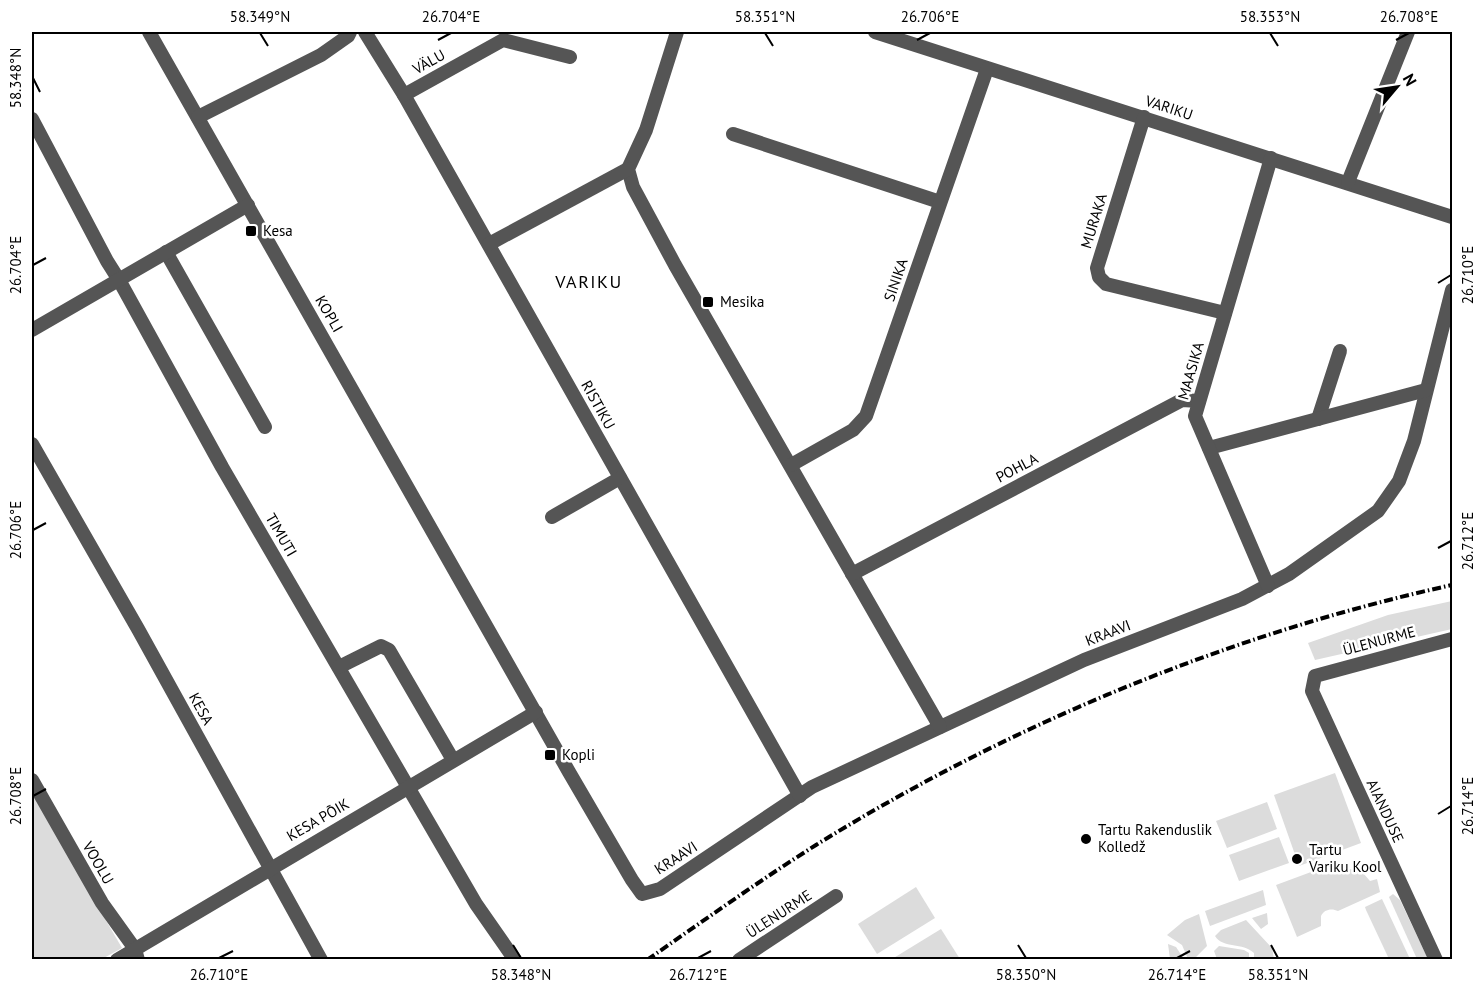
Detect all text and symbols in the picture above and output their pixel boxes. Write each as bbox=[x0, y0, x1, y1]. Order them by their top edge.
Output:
text: 58.349°N bbox=[230, 7, 290, 26]
text: 26.704°E bbox=[422, 7, 480, 26]
text: 58.351°N bbox=[735, 7, 795, 26]
text: 26.706°E bbox=[901, 7, 959, 26]
text: 58.353°N bbox=[1240, 7, 1300, 26]
text: 26.708°E bbox=[1380, 7, 1438, 26]
street label: VÄLU bbox=[408, 45, 448, 79]
text: 58.348°N bbox=[6, 48, 25, 108]
north arrow bbox=[1367, 57, 1427, 117]
text: N bbox=[1399, 70, 1421, 89]
street label: VARIKU bbox=[1142, 91, 1195, 124]
street label: MURAKA bbox=[1076, 191, 1111, 251]
place label: Kesa bbox=[263, 221, 293, 240]
marker: Kesa bbox=[244, 224, 258, 238]
text: 26.704°E bbox=[6, 236, 25, 294]
text: 26.710°E bbox=[1458, 246, 1477, 304]
street label: SINIKA bbox=[879, 256, 912, 304]
district label: VARIKU bbox=[554, 270, 623, 293]
street label: KOPLI bbox=[311, 292, 347, 335]
place label: Mesika bbox=[720, 292, 764, 311]
marker: Mesika bbox=[701, 295, 715, 309]
street label: MAASIKA bbox=[1173, 340, 1208, 402]
street label: RISTIKU bbox=[577, 377, 620, 432]
street label: POHLA bbox=[992, 448, 1041, 487]
text: 26.706°E bbox=[6, 501, 25, 559]
street label: TIMUTI bbox=[261, 510, 301, 560]
text: 26.712°E bbox=[1458, 512, 1477, 570]
street label: KRAAVI bbox=[1082, 615, 1133, 650]
street label: ÜLENURME bbox=[1341, 622, 1417, 659]
street label: KESA bbox=[185, 689, 218, 728]
place label: Kopli bbox=[562, 745, 595, 764]
marker: Kopli bbox=[543, 748, 557, 762]
text: 26.708°E bbox=[6, 767, 25, 825]
street label: AIANDUSE bbox=[1363, 776, 1408, 845]
text: 26.714°E bbox=[1458, 777, 1477, 835]
street label: KESA PÕIK bbox=[283, 794, 352, 845]
place label: Tartu Rakenduslik Kolledž bbox=[1098, 820, 1213, 856]
marker: Tartu Rakenduslik Kolledž bbox=[1079, 832, 1093, 846]
street label: VOOLU bbox=[78, 837, 118, 887]
street label: KRAAVI bbox=[651, 837, 701, 878]
place label: Tartu Variku Kool bbox=[1308, 840, 1382, 876]
marker: Tartu Variku Kool bbox=[1290, 852, 1304, 866]
street label: ÜLENURME bbox=[742, 885, 815, 942]
text: 26.710°E bbox=[190, 965, 248, 984]
text: 58.348°N bbox=[491, 965, 551, 984]
text: 26.712°E bbox=[669, 965, 727, 984]
text: 58.350°N bbox=[996, 965, 1056, 984]
text: 26.714°E bbox=[1148, 965, 1206, 984]
text: 58.351°N bbox=[1248, 965, 1308, 984]

